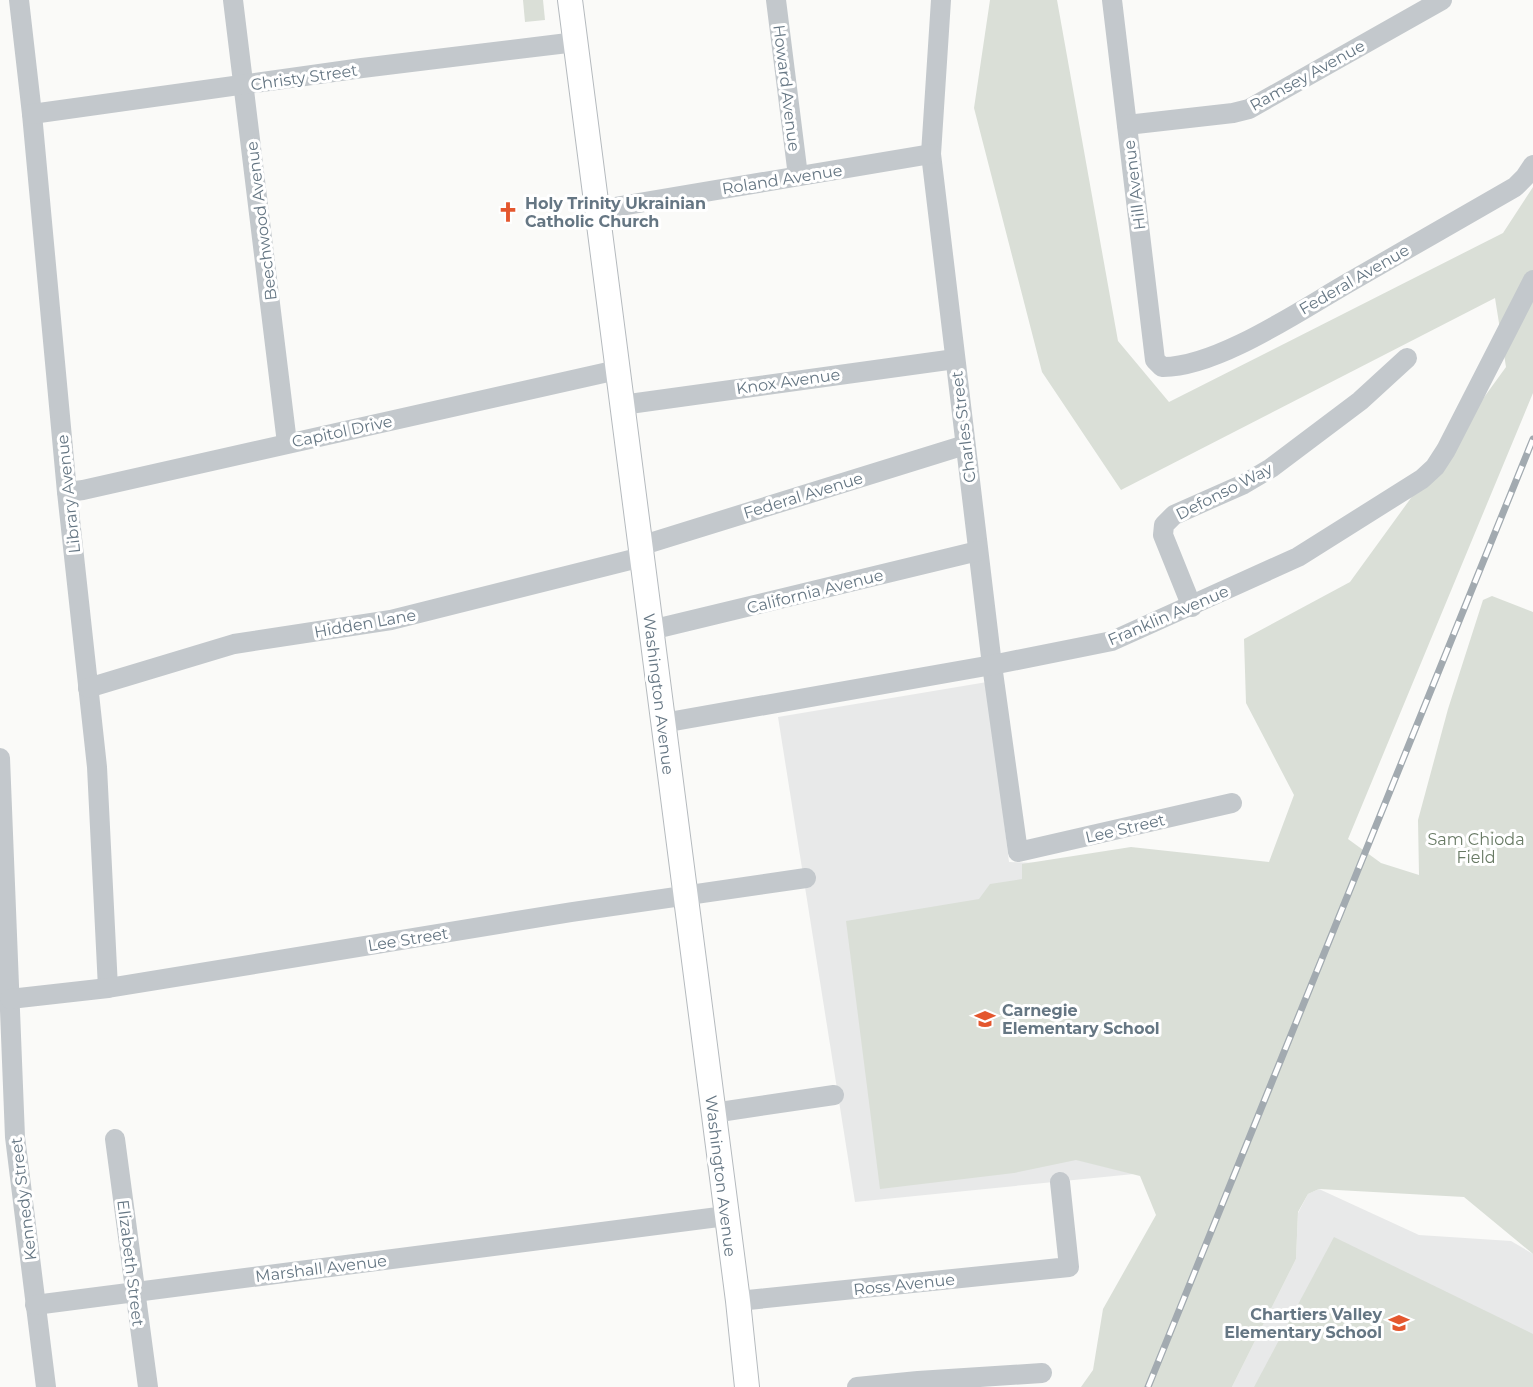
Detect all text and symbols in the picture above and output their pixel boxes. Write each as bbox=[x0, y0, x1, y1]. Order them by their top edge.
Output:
street label: Howard Avenue bbox=[769, 24, 804, 153]
street label: Ramsey Avenue bbox=[1246, 36, 1368, 115]
street label: Christy Street bbox=[249, 61, 359, 94]
street label: Hill Avenue bbox=[1120, 139, 1149, 231]
street label: Beechwood Avenue bbox=[242, 140, 281, 302]
street label: Roland Avenue bbox=[721, 161, 844, 198]
place label: Holy Trinity Ukrainian Catholic Church bbox=[525, 194, 706, 231]
church icon: Holy Trinity Ukrainian Catholic Church bbox=[496, 200, 520, 224]
street label: Federal Avenue bbox=[1296, 240, 1413, 319]
street label: Knox Avenue bbox=[735, 365, 841, 398]
street label: Charles Street bbox=[947, 370, 980, 484]
street label: Capitol Drive bbox=[290, 412, 394, 451]
street label: Library Avenue bbox=[53, 434, 84, 554]
street label: Defonso Way bbox=[1173, 459, 1276, 524]
street label: Federal Avenue bbox=[741, 468, 865, 523]
street label: California Avenue bbox=[745, 565, 885, 618]
street label: Franklin Avenue bbox=[1105, 581, 1232, 650]
street label: Hidden Lane bbox=[313, 605, 417, 642]
street label: Washington Avenue bbox=[639, 612, 678, 776]
street label: Lee Street bbox=[1083, 810, 1167, 847]
park label: Sam Chioda Field bbox=[1427, 830, 1525, 867]
street label: Lee Street bbox=[366, 924, 450, 955]
place label: Carnegie Elementary School bbox=[1002, 1001, 1160, 1038]
school or university icon: Carnegie Elementary School bbox=[973, 1007, 997, 1031]
street label: Washington Avenue bbox=[701, 1094, 740, 1258]
street label: Kennedy Street bbox=[6, 1136, 40, 1262]
street label: Elizabeth Street bbox=[113, 1199, 148, 1328]
street label: Marshall Avenue bbox=[254, 1251, 388, 1286]
street label: Ross Avenue bbox=[852, 1270, 956, 1299]
place label: Chartiers Valley Elementary School bbox=[1224, 1305, 1382, 1342]
school or university icon: Chartiers Valley Elementary School bbox=[1387, 1311, 1411, 1335]

